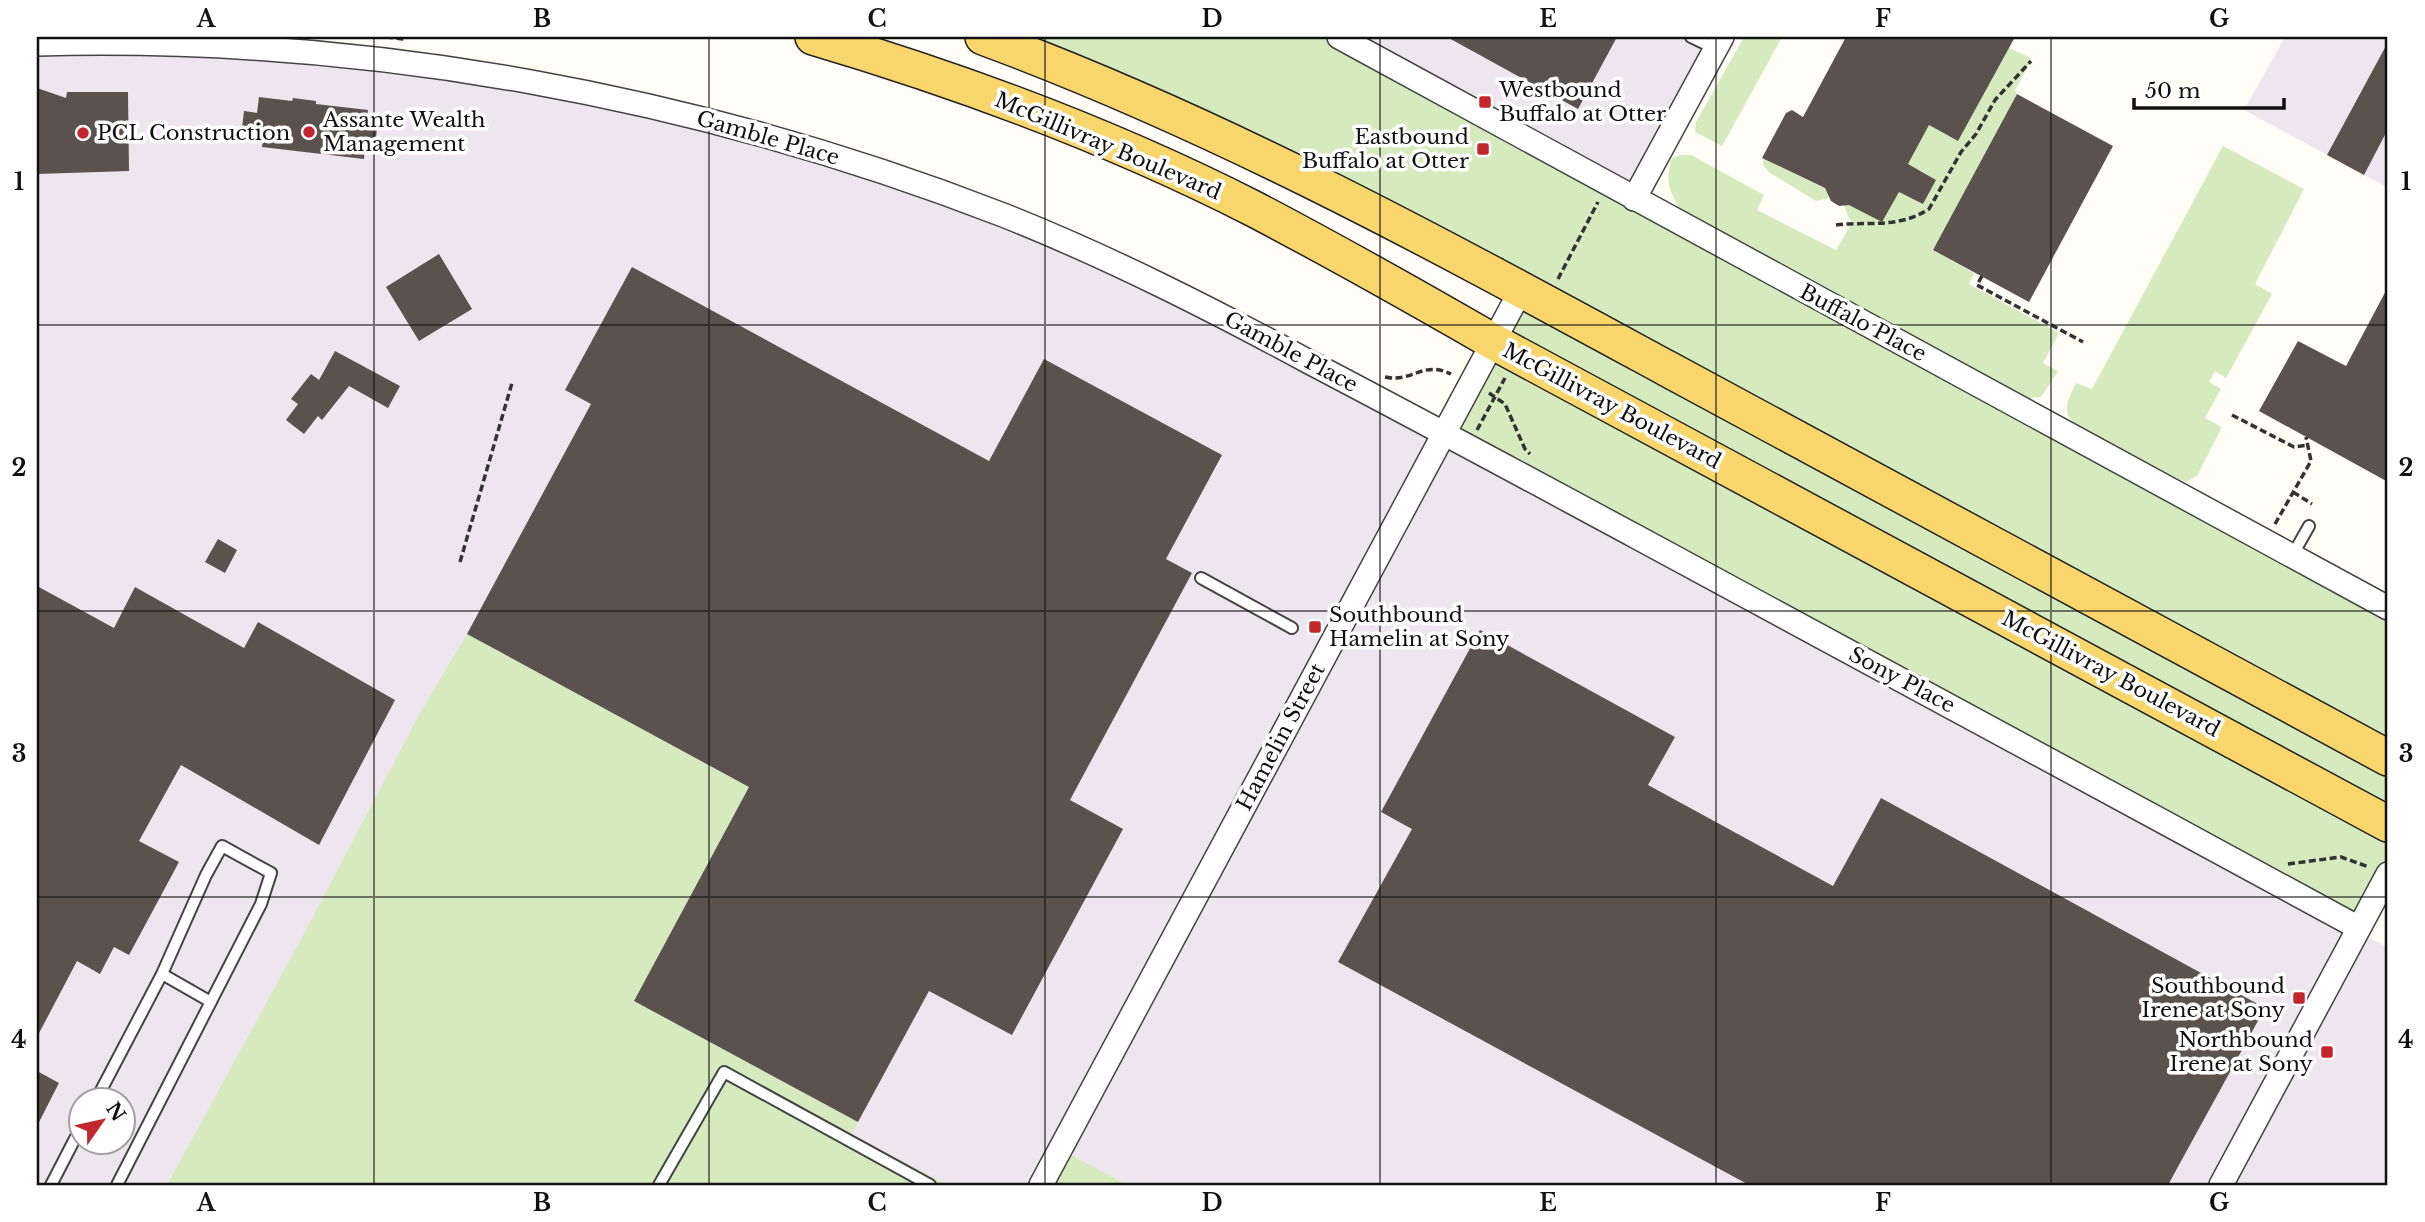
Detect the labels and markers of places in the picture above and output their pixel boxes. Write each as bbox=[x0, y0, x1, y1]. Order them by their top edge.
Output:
place label: Westbound Buffalo at Otter bbox=[1498, 77, 1666, 127]
marker: Westbound Buffalo at Otter bbox=[1477, 94, 1493, 110]
place label: Assante Wealth Management bbox=[322, 107, 486, 157]
place label: PCL Construction bbox=[97, 120, 290, 146]
marker: Assante Wealth Management bbox=[301, 124, 317, 140]
place label: Eastbound Buffalo at Otter bbox=[1302, 124, 1469, 174]
marker: PCL Construction bbox=[75, 125, 91, 141]
marker: Eastbound Buffalo at Otter bbox=[1475, 141, 1491, 157]
place label: Southbound Hamelin at Sony bbox=[1329, 602, 1510, 652]
marker: Southbound Hamelin at Sony bbox=[1307, 619, 1323, 635]
place label: Southbound Irene at Sony bbox=[2142, 973, 2286, 1023]
marker: Southbound Irene at Sony bbox=[2291, 990, 2307, 1006]
place label: Northbound Irene at Sony bbox=[2170, 1027, 2314, 1077]
marker: Northbound Irene at Sony bbox=[2319, 1044, 2335, 1060]

